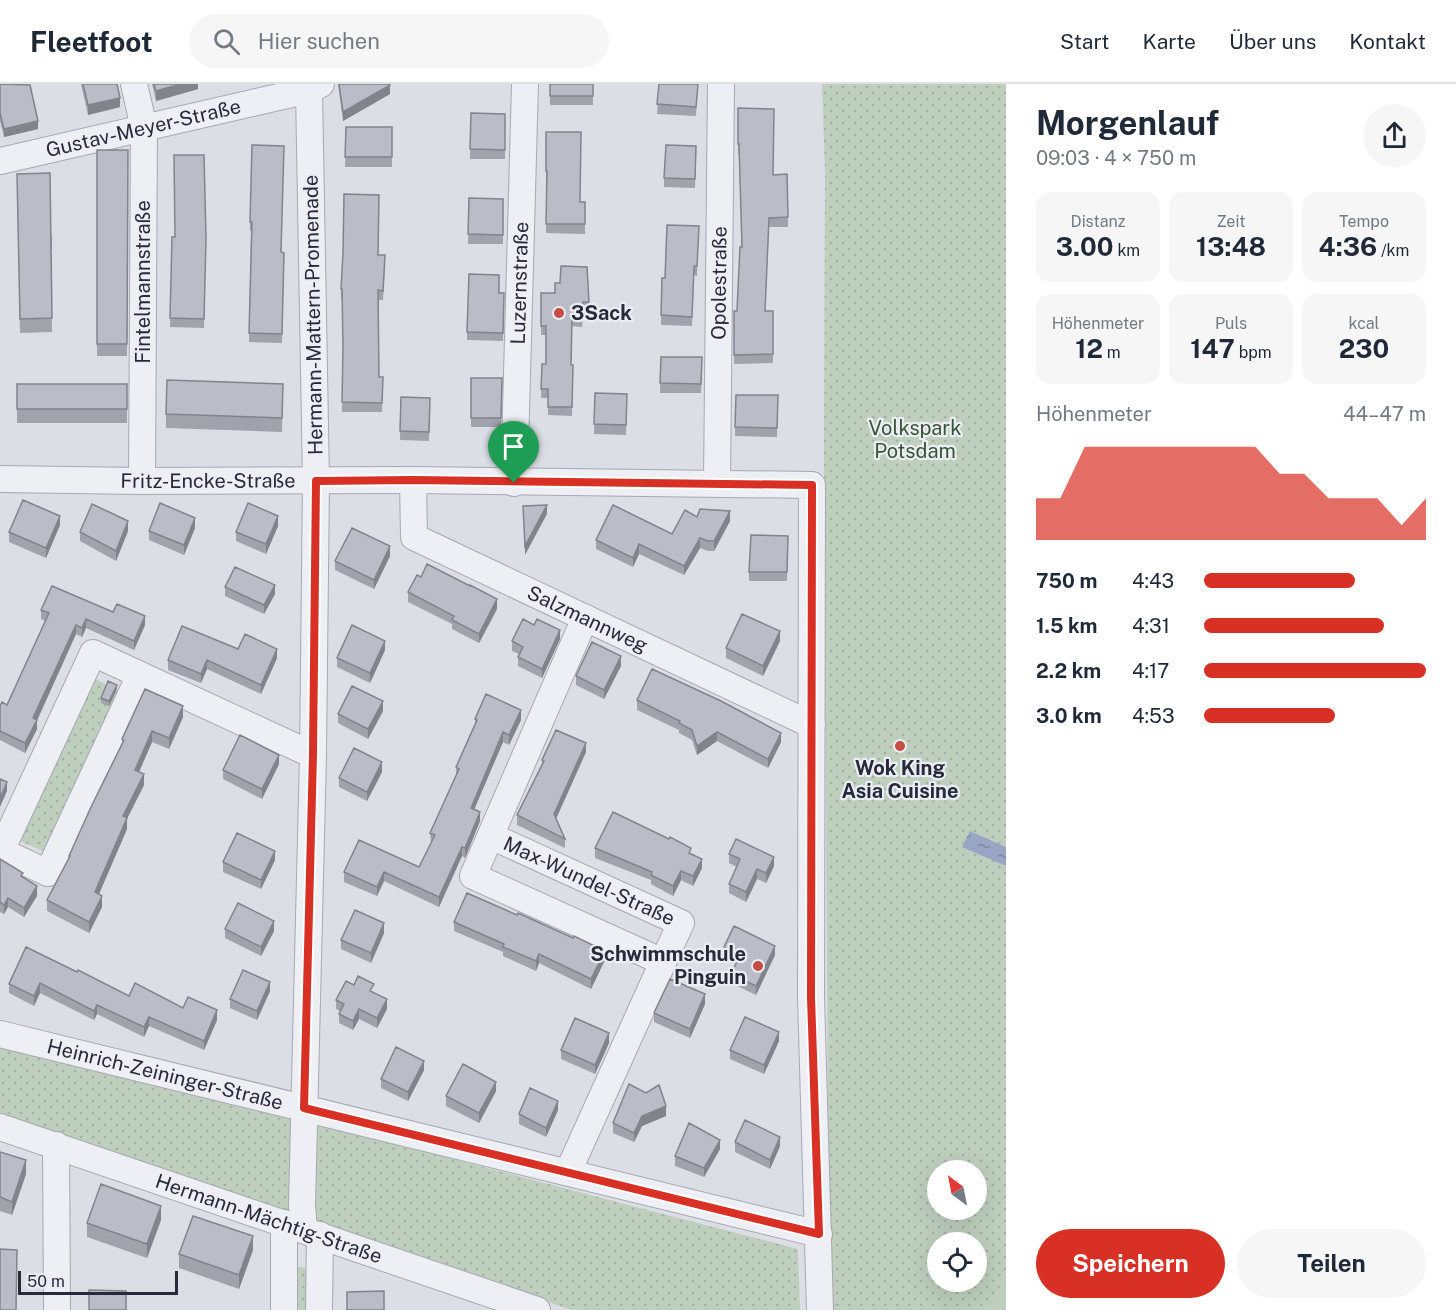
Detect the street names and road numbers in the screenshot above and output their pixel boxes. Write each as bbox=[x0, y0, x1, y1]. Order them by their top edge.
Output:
street label: Gustav-Meyer-Straße bbox=[43, 94, 243, 162]
street label: Hermann-Mattern-Promenade bbox=[299, 175, 327, 455]
street label: Fintelmannstraße bbox=[131, 200, 155, 364]
street label: Luzernstraße bbox=[506, 221, 533, 345]
street label: Opolestraße bbox=[706, 226, 732, 340]
street label: Fritz-Encke-Straße bbox=[120, 468, 296, 493]
street label: Salzmannweg bbox=[523, 580, 652, 658]
street label: Max-Wundel-Straße bbox=[500, 831, 679, 931]
street label: Heinrich-Zeininger-Straße bbox=[45, 1034, 286, 1115]
street label: Hermann-Mächtig-Straße bbox=[152, 1169, 385, 1268]

